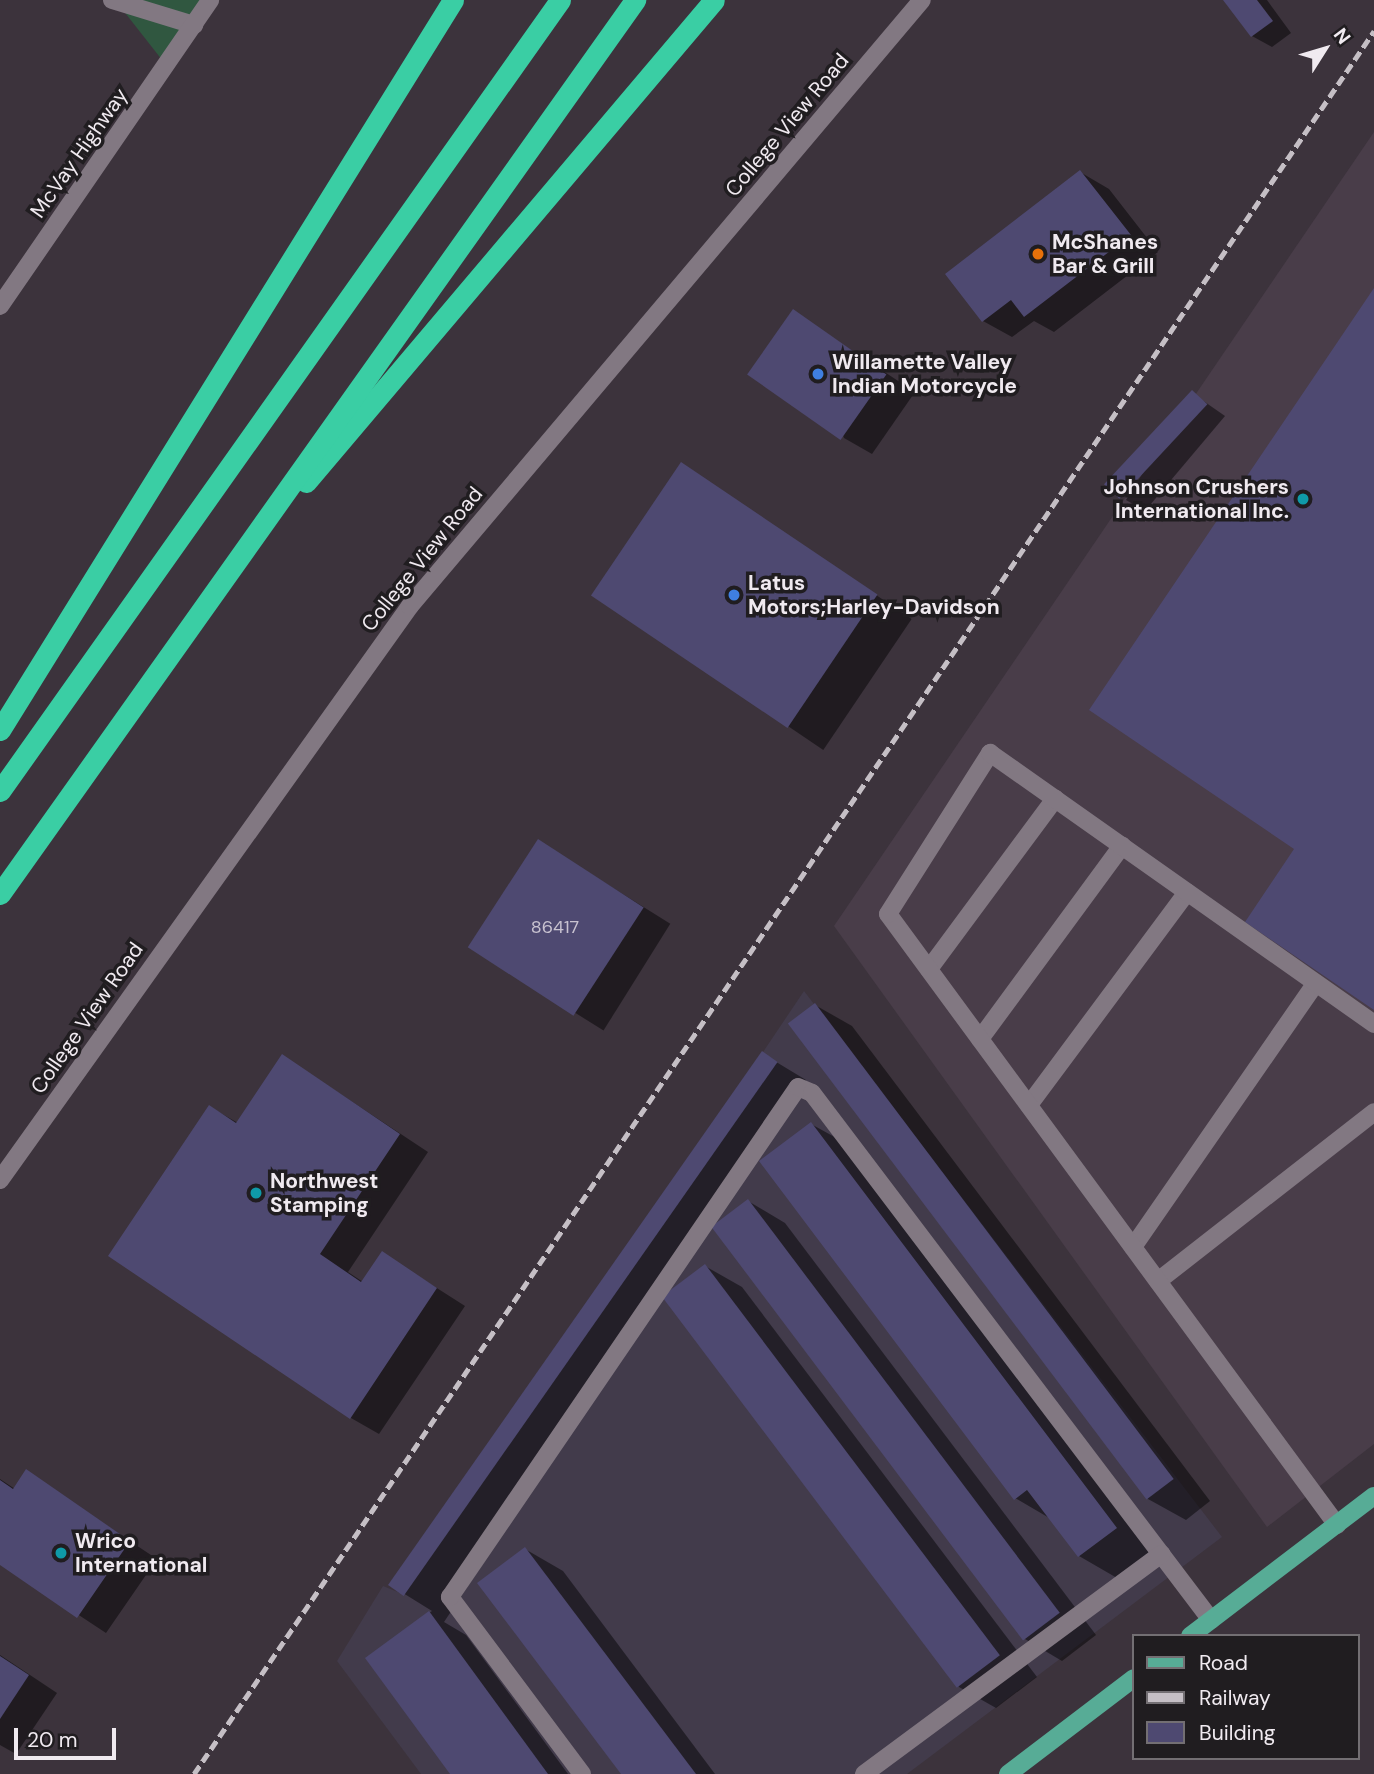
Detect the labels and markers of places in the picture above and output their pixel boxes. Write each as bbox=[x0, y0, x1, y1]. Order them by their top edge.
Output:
place label: McShanes Bar & Grill bbox=[1052, 229, 1158, 279]
marker: McShanes Bar & Grill bbox=[1030, 246, 1046, 262]
place label: Willamette Valley Indian Motorcycle bbox=[832, 349, 1017, 399]
marker: Willamette Valley Indian Motorcycle bbox=[810, 366, 826, 382]
place label: Johnson Crushers International Inc. bbox=[1103, 474, 1289, 524]
marker: Johnson Crushers International Inc. bbox=[1295, 491, 1311, 507]
place label: Latus Motors;Harley-Davidson bbox=[748, 570, 1000, 620]
marker: Latus Motors;Harley-Davidson bbox=[726, 587, 742, 603]
place label: Northwest Stamping bbox=[270, 1168, 378, 1218]
marker: Northwest Stamping bbox=[248, 1185, 264, 1201]
place label: Wrico International bbox=[75, 1528, 207, 1578]
marker: Wrico International bbox=[53, 1545, 69, 1561]

